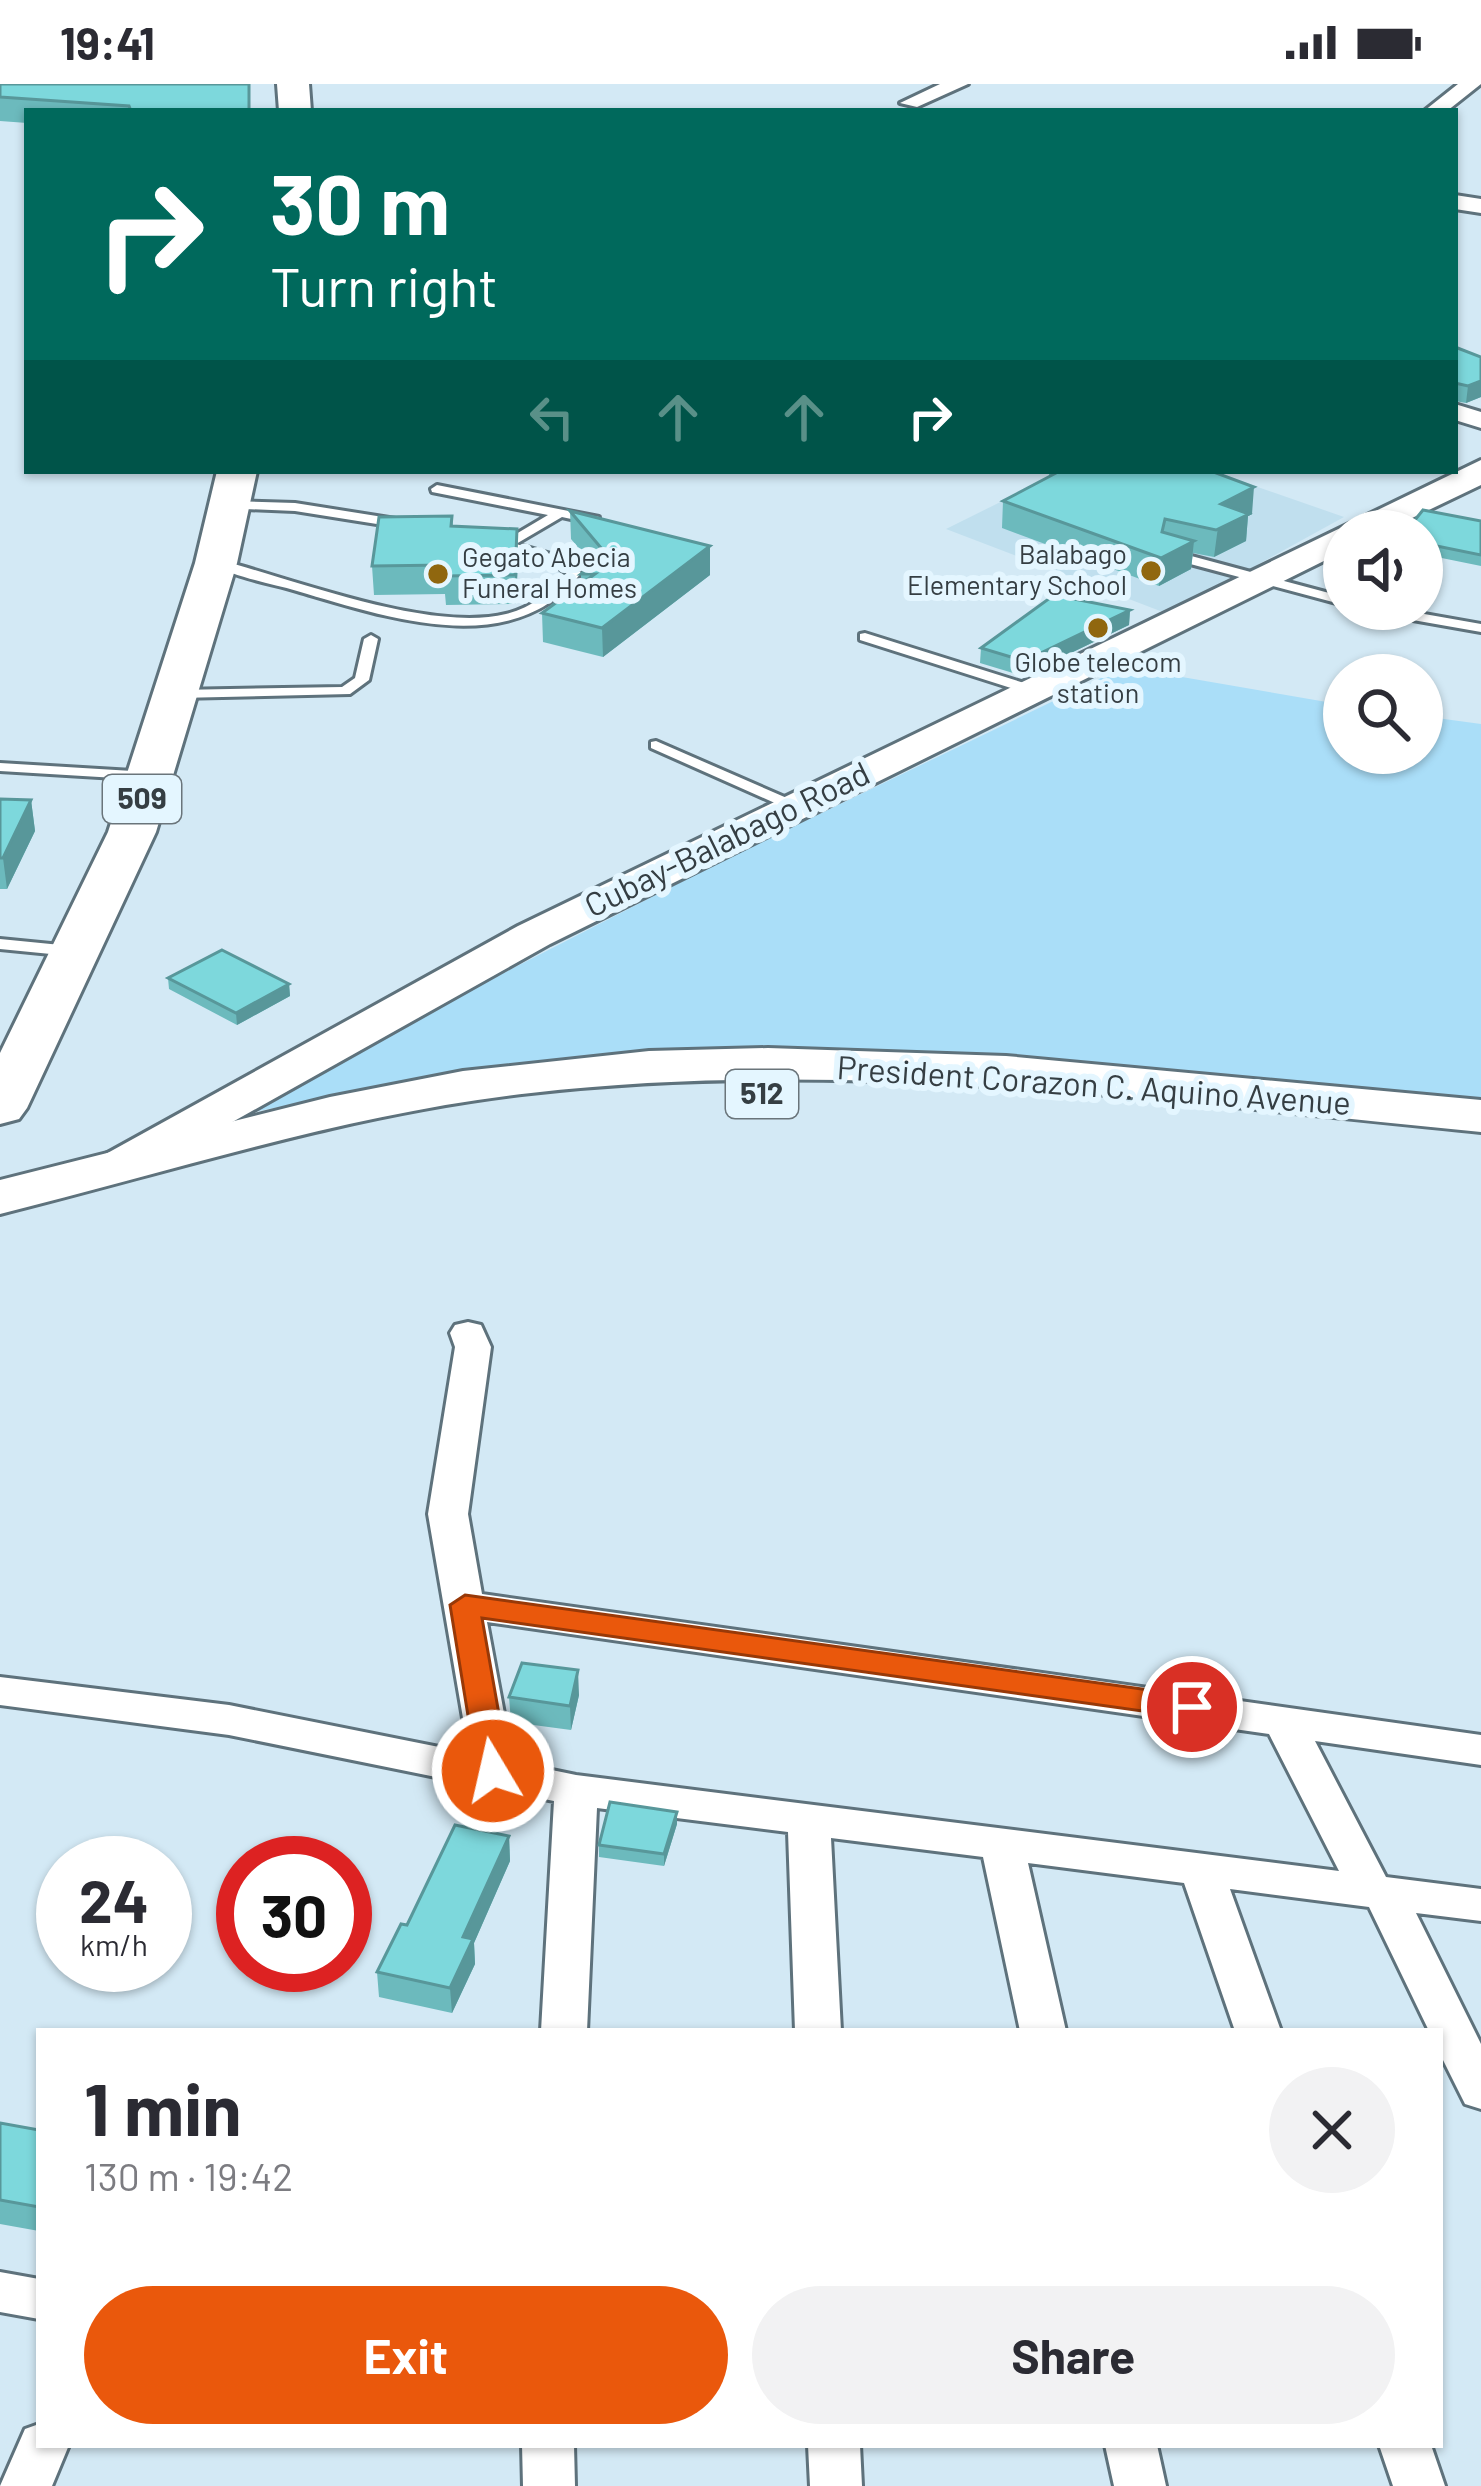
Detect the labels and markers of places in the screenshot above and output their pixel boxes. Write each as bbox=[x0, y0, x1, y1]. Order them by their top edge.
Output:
place label: Balabago Elementary School bbox=[907, 537, 1127, 600]
place label: Gegato Abecia Funeral Homes bbox=[462, 540, 637, 603]
marker: Balabago Elementary School bbox=[1138, 558, 1164, 584]
marker: Gegato Abecia Funeral Homes bbox=[425, 561, 451, 587]
marker: Globe telecom station bbox=[1085, 615, 1111, 641]
place label: Globe telecom station bbox=[1014, 645, 1182, 708]
pin bbox=[1141, 1656, 1243, 1758]

